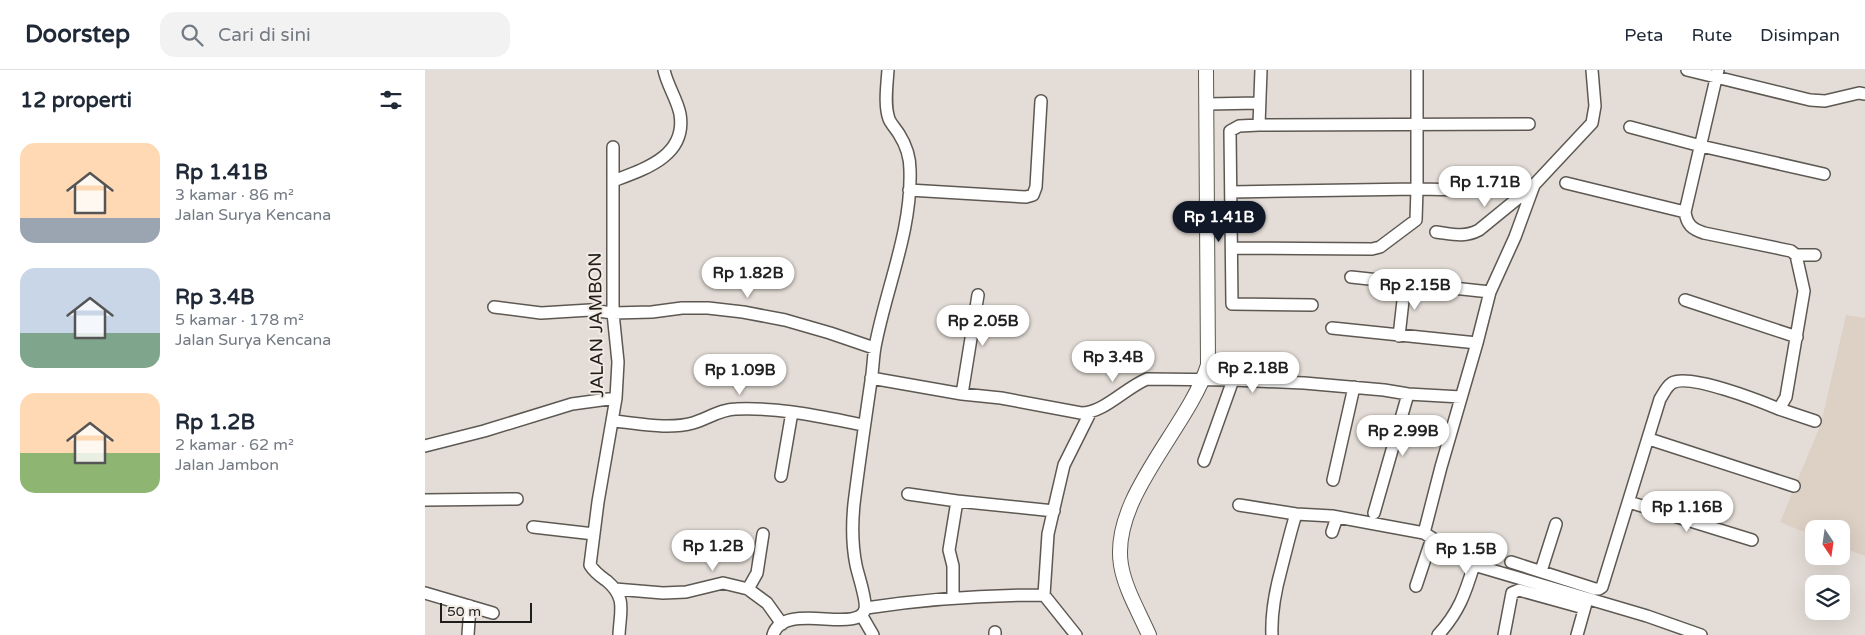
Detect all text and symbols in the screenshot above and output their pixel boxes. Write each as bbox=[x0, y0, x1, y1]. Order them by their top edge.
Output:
search box bbox=[160, 12, 510, 57]
text: Doorstep bbox=[25, 20, 130, 49]
icon: search bbox=[178, 21, 206, 49]
text: Cari di sini bbox=[218, 24, 311, 46]
text: Peta bbox=[1624, 24, 1663, 46]
text: Rute bbox=[1691, 24, 1732, 46]
text: Disimpan bbox=[1760, 24, 1840, 46]
icon: filters bbox=[377, 86, 405, 114]
text: 12 properti bbox=[20, 88, 132, 113]
text: Rp 1.41B bbox=[175, 160, 268, 185]
icon: home bbox=[60, 163, 120, 223]
pin: Rp 1.71B bbox=[1433, 166, 1537, 208]
text: Rp 1.71B bbox=[1450, 172, 1520, 192]
text: 3 kamar · 86 m² bbox=[175, 185, 294, 205]
pin: Rp 1.41B bbox=[1167, 200, 1271, 243]
text: Jalan Surya Kencana bbox=[175, 205, 331, 225]
text: Rp 1.41B bbox=[1184, 207, 1254, 227]
street label: JALAN JAMBON bbox=[584, 252, 608, 398]
pin: Rp 1.82B bbox=[696, 256, 800, 299]
text: Rp 1.82B bbox=[713, 263, 783, 283]
pin: Rp 2.15B bbox=[1363, 268, 1467, 311]
text: Rp 2.15B bbox=[1379, 275, 1451, 295]
text: Rp 3.4B bbox=[175, 285, 255, 310]
icon: home bbox=[60, 288, 120, 348]
pin: Rp 2.05B bbox=[931, 304, 1035, 347]
text: 5 kamar · 178 m² bbox=[175, 310, 304, 330]
text: Rp 2.05B bbox=[947, 311, 1019, 331]
text: Jalan Surya Kencana bbox=[175, 330, 331, 350]
pin: Rp 3.4B bbox=[1067, 340, 1159, 383]
text: Rp 3.4B bbox=[1083, 347, 1143, 367]
pin: Rp 2.18B bbox=[1201, 352, 1305, 394]
pin: Rp 1.09B bbox=[688, 354, 792, 396]
text: Rp 2.18B bbox=[1217, 358, 1289, 378]
text: Rp 1.09B bbox=[704, 360, 776, 380]
text: Rp 1.2B bbox=[175, 410, 255, 435]
icon: home bbox=[60, 413, 120, 473]
pin: Rp 2.99B bbox=[1351, 414, 1455, 457]
text: Rp 2.99B bbox=[1367, 421, 1439, 441]
text: 2 kamar · 62 m² bbox=[175, 435, 294, 455]
text: Jalan Jambon bbox=[175, 455, 279, 475]
pin: Rp 1.16B bbox=[1635, 490, 1739, 533]
text: Rp 1.16B bbox=[1651, 497, 1723, 517]
north arrow bbox=[1805, 520, 1850, 565]
map controls bbox=[1805, 520, 1850, 620]
pin: Rp 1.2B bbox=[667, 530, 759, 572]
pin: Rp 1.5B bbox=[1420, 532, 1512, 575]
text: Rp 1.2B bbox=[683, 536, 744, 556]
text: Rp 1.5B bbox=[1436, 539, 1497, 559]
button: layers bbox=[1805, 575, 1850, 620]
scale bar bbox=[440, 600, 533, 623]
text: 50 m bbox=[447, 603, 481, 620]

